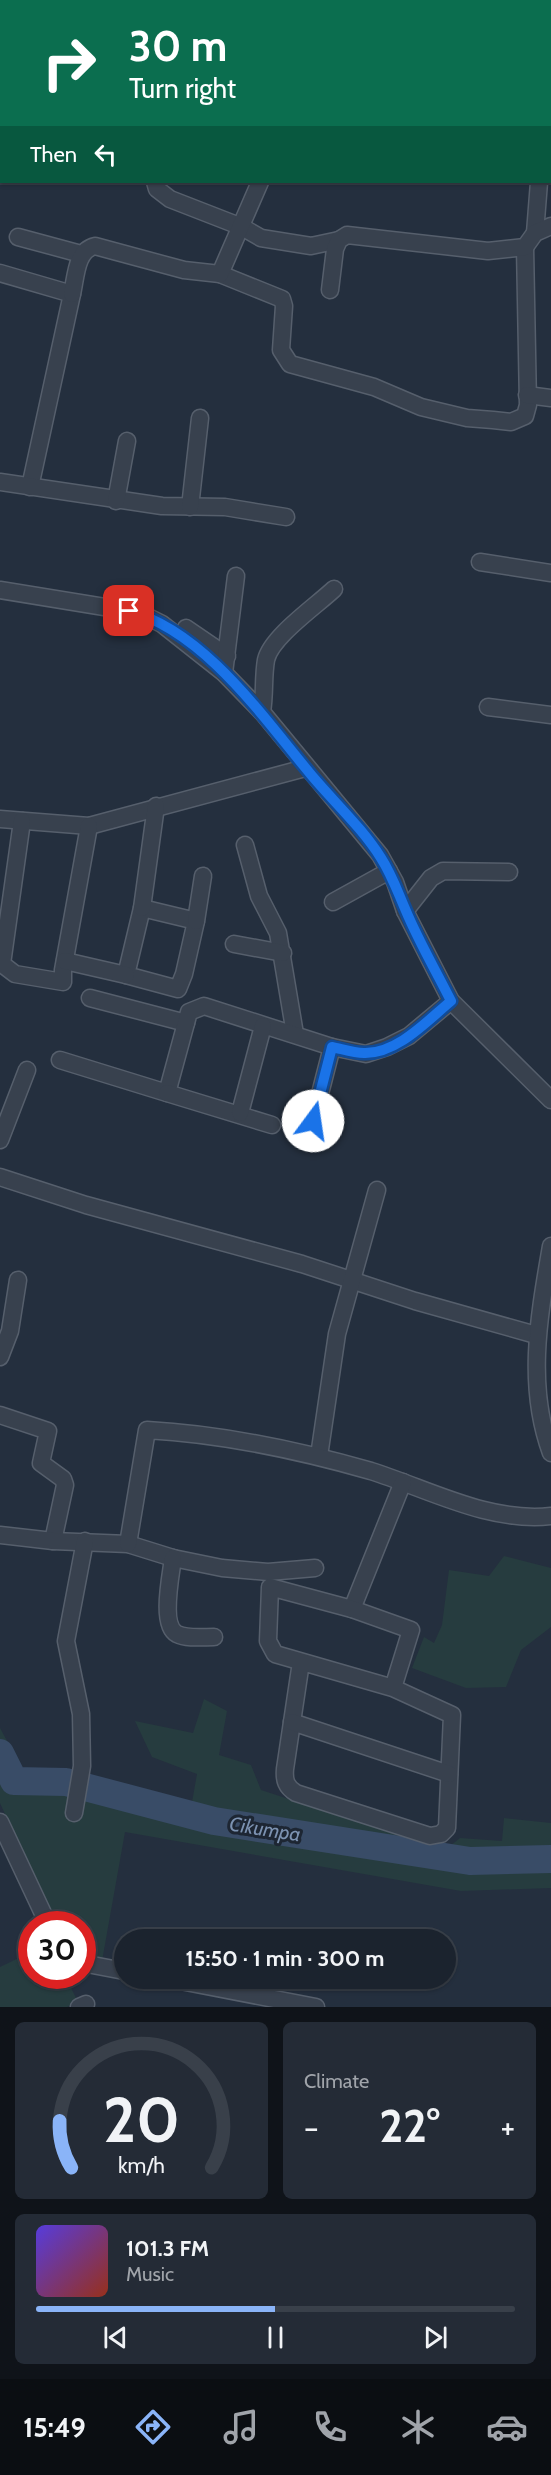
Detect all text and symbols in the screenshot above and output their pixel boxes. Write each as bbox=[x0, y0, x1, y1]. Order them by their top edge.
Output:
text: 30 m bbox=[129, 20, 227, 72]
icon: right bbox=[30, 24, 108, 102]
text: Turn right bbox=[129, 72, 236, 105]
icon: left bbox=[89, 138, 122, 171]
text: Then bbox=[30, 141, 77, 168]
pin bbox=[103, 585, 154, 636]
icon: arrive bbox=[112, 594, 145, 627]
position arrow bbox=[281, 1089, 345, 1153]
water label: Cikumpa bbox=[228, 1812, 302, 1846]
speed limit sign: 30 bbox=[18, 1911, 96, 1989]
text: 15:50 · 1 min · 300 m bbox=[186, 1945, 384, 1972]
text: Climate bbox=[304, 2069, 369, 2093]
text: 20 bbox=[103, 2082, 180, 2158]
text: 22° bbox=[379, 2099, 440, 2153]
text: − bbox=[304, 2107, 319, 2147]
text: + bbox=[500, 2107, 515, 2147]
text: km/h bbox=[118, 2152, 165, 2178]
text: 101.3 FM bbox=[126, 2235, 209, 2262]
text: Music bbox=[126, 2262, 174, 2286]
icon: previous bbox=[99, 2321, 132, 2354]
icon: pause bbox=[259, 2321, 292, 2354]
icon: next bbox=[419, 2321, 452, 2354]
icon: directions bbox=[132, 2406, 174, 2448]
icon: music bbox=[220, 2406, 262, 2448]
icon: phone bbox=[309, 2406, 351, 2448]
icon: climate bbox=[397, 2406, 439, 2448]
icon: car bbox=[486, 2406, 528, 2448]
text: 15:49 bbox=[23, 2411, 86, 2444]

